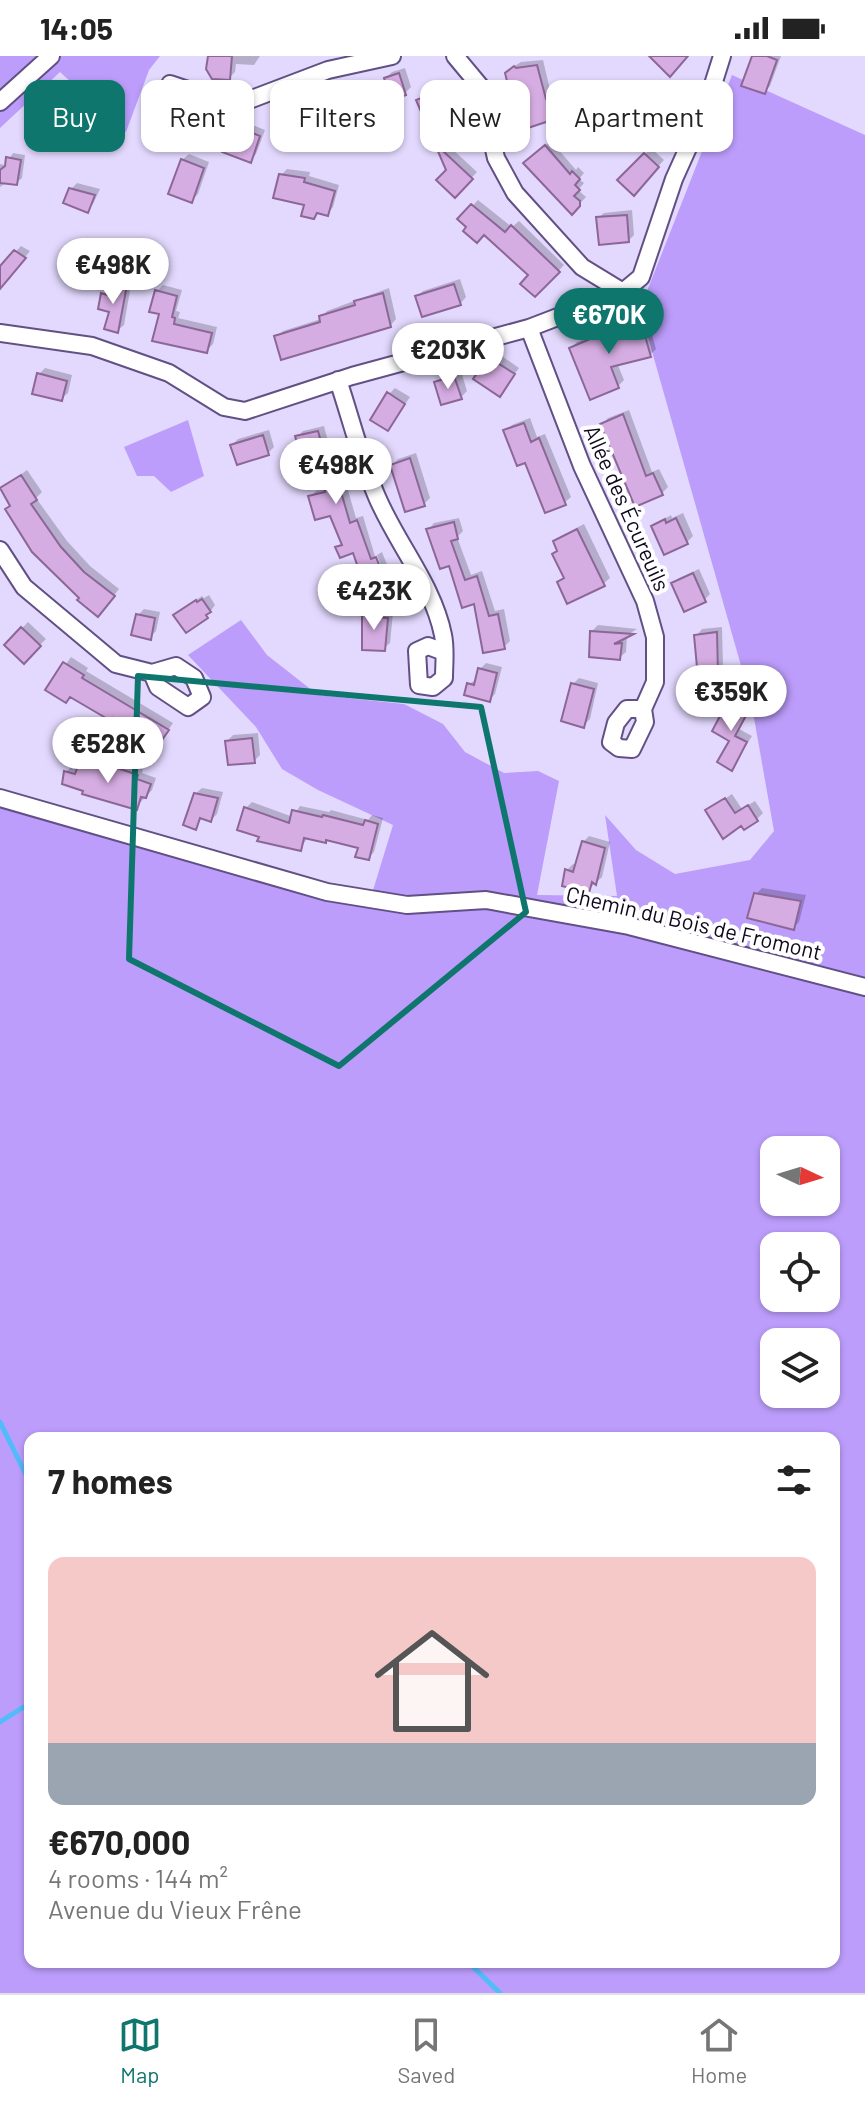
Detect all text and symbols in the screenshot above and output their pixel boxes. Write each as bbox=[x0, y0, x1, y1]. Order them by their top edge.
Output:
text: 14:05 bbox=[40, 10, 113, 46]
chip: Buy bbox=[24, 80, 125, 152]
chip: Rent bbox=[141, 80, 254, 152]
chip: Filters bbox=[270, 80, 404, 152]
chip: New bbox=[420, 80, 530, 152]
chip: Apartment bbox=[546, 80, 733, 152]
pin: €498K bbox=[57, 238, 169, 306]
text: €498K bbox=[75, 248, 151, 279]
pin: €670K bbox=[553, 288, 665, 356]
text: €670K bbox=[572, 298, 646, 329]
pin: €203K bbox=[392, 323, 504, 391]
text: €203K bbox=[410, 333, 486, 364]
street label: Allée des Écureuils bbox=[580, 421, 676, 595]
pin: €498K bbox=[280, 438, 392, 506]
text: €498K bbox=[298, 448, 374, 479]
pin: €423K bbox=[318, 564, 430, 632]
text: €423K bbox=[336, 574, 412, 605]
pin: €359K bbox=[675, 665, 787, 733]
text: €359K bbox=[694, 675, 768, 706]
pin: €528K bbox=[52, 717, 164, 785]
text: €528K bbox=[70, 727, 146, 758]
street label: Chemin du Bois de Fromont bbox=[564, 880, 825, 964]
north arrow bbox=[760, 1136, 840, 1216]
map controls bbox=[760, 1136, 840, 1408]
button: locate bbox=[760, 1232, 840, 1312]
button: layers bbox=[760, 1328, 840, 1408]
icon: filters bbox=[772, 1458, 816, 1502]
text: 7 homes bbox=[48, 1460, 173, 1501]
icon: home bbox=[360, 1609, 504, 1753]
text: €670,000 bbox=[48, 1821, 190, 1862]
text: 4 rooms · 144 m² bbox=[48, 1862, 228, 1893]
text: Avenue du Vieux Frêne bbox=[48, 1893, 302, 1924]
tab: Map bbox=[118, 2013, 162, 2087]
tab: Saved bbox=[398, 2013, 455, 2087]
tab: Home bbox=[691, 2013, 747, 2087]

